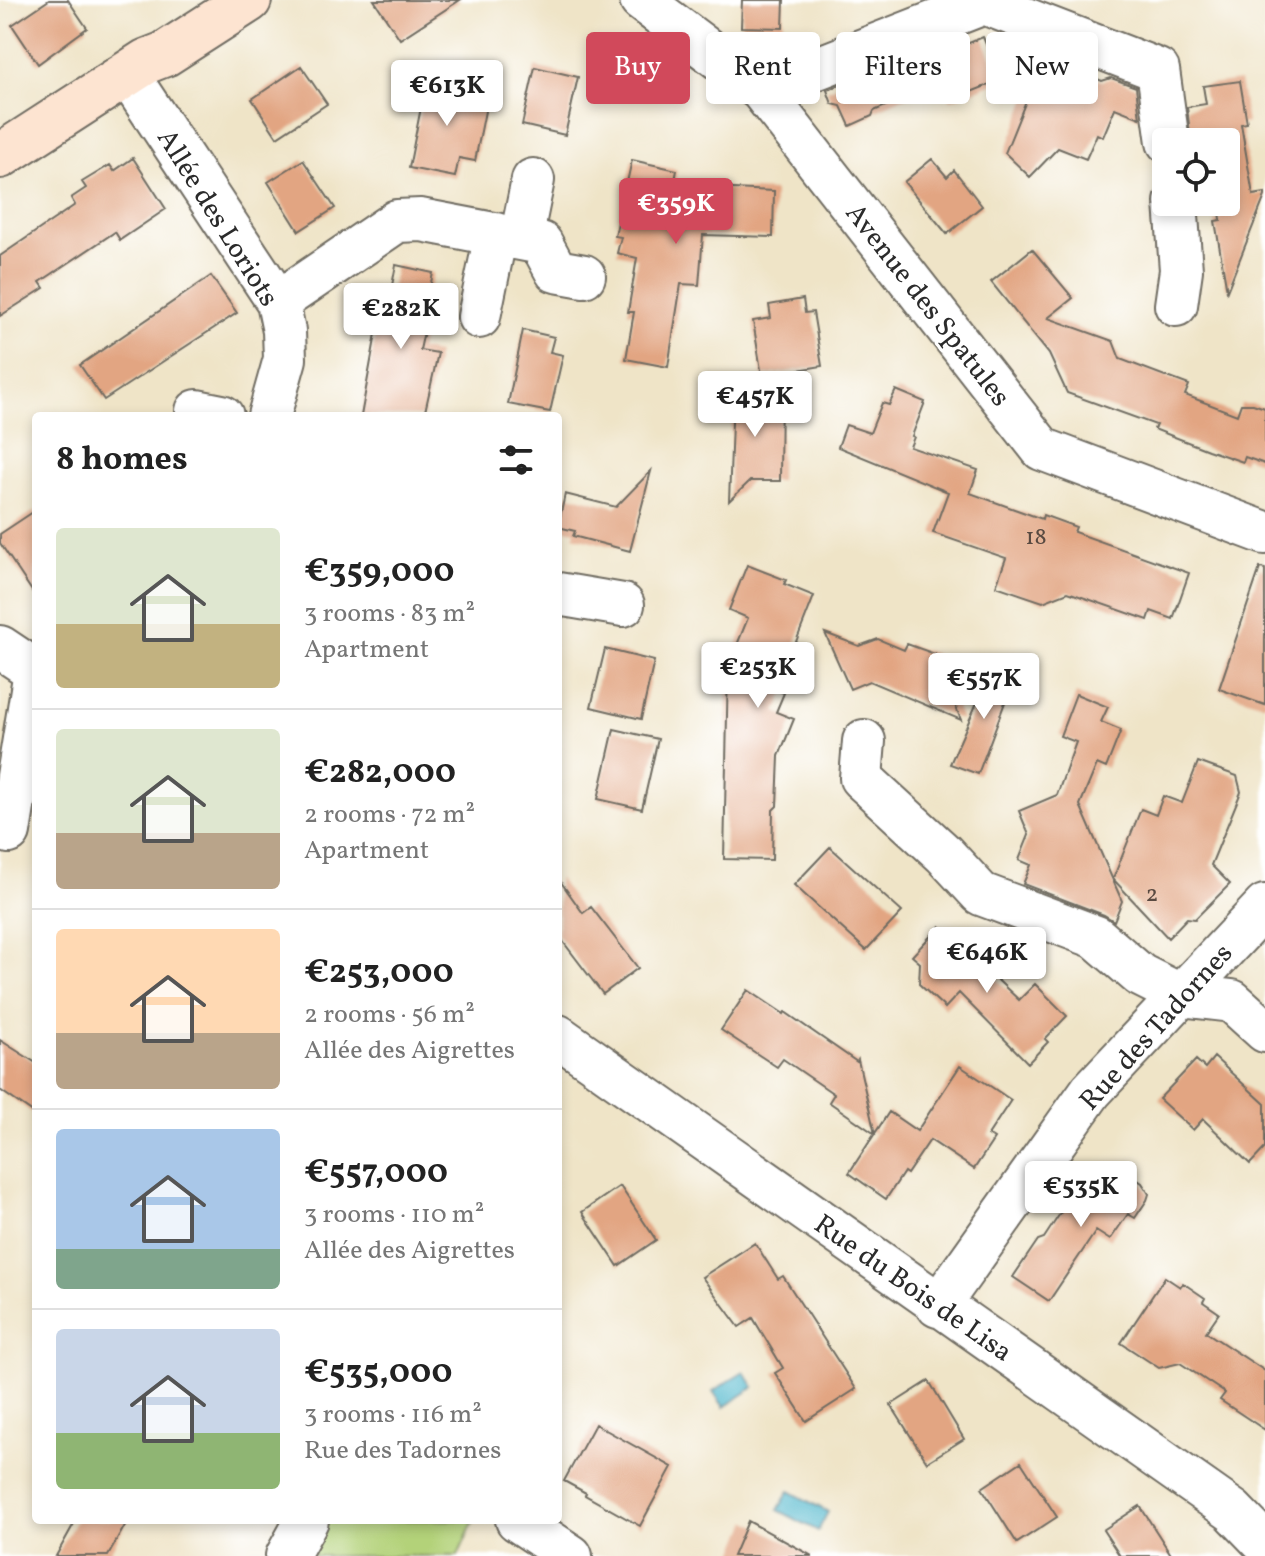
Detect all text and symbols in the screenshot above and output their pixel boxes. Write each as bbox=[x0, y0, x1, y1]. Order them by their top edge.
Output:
chip: Buy bbox=[586, 32, 690, 104]
chip: Rent bbox=[706, 32, 820, 104]
chip: Filters bbox=[836, 32, 970, 104]
chip: New bbox=[986, 32, 1098, 104]
pin: €613K bbox=[391, 60, 503, 128]
text: €613K bbox=[409, 68, 485, 104]
street label: Allée des Loriots bbox=[147, 122, 287, 315]
map controls bbox=[1152, 128, 1240, 216]
button: locate bbox=[1152, 128, 1240, 216]
pin: €359K bbox=[620, 178, 732, 246]
text: €359K bbox=[637, 186, 715, 222]
street label: Avenue des Spatules bbox=[835, 196, 1019, 415]
pin: €282K bbox=[345, 283, 457, 351]
text: €282K bbox=[362, 291, 440, 327]
pin: €457K bbox=[699, 371, 811, 439]
text: €457K bbox=[716, 379, 794, 415]
text: 8 homes bbox=[56, 437, 188, 484]
icon: filters bbox=[494, 438, 538, 482]
house number: 18 bbox=[1025, 521, 1047, 555]
text: €359,000 bbox=[304, 549, 455, 596]
icon: home bbox=[120, 560, 216, 656]
text: 3 rooms · 83 m² bbox=[304, 596, 475, 632]
text: Apartment bbox=[304, 632, 429, 668]
pin: €253K bbox=[702, 642, 814, 710]
text: €253K bbox=[719, 650, 797, 686]
pin: €557K bbox=[928, 653, 1040, 721]
text: €557K bbox=[946, 661, 1022, 697]
text: €282,000 bbox=[304, 750, 456, 797]
icon: home bbox=[120, 761, 216, 857]
text: 2 rooms · 72 m² bbox=[304, 797, 475, 833]
text: Apartment bbox=[304, 833, 429, 869]
house number: 2 bbox=[1146, 878, 1158, 912]
pin: €646K bbox=[931, 927, 1043, 995]
text: €646K bbox=[946, 935, 1028, 971]
street label: Rue des Tadornes bbox=[1071, 936, 1243, 1120]
text: €253,000 bbox=[304, 950, 454, 997]
icon: home bbox=[120, 961, 216, 1057]
text: 2 rooms · 56 m² bbox=[304, 997, 475, 1033]
text: Allée des Aigrettes bbox=[304, 1033, 515, 1069]
text: €557,000 bbox=[304, 1150, 448, 1197]
icon: home bbox=[120, 1161, 216, 1257]
pin: €535K bbox=[1025, 1161, 1137, 1229]
text: €535K bbox=[1043, 1169, 1119, 1205]
text: 3 rooms · 110 m² bbox=[304, 1197, 484, 1233]
street label: Rue du Bois de Lisa bbox=[806, 1206, 1020, 1372]
text: Allée des Aigrettes bbox=[304, 1233, 515, 1269]
text: €535,000 bbox=[304, 1350, 452, 1397]
icon: home bbox=[120, 1361, 216, 1457]
text: 3 rooms · 116 m² bbox=[304, 1397, 482, 1433]
text: Rue des Tadornes bbox=[304, 1433, 501, 1469]

